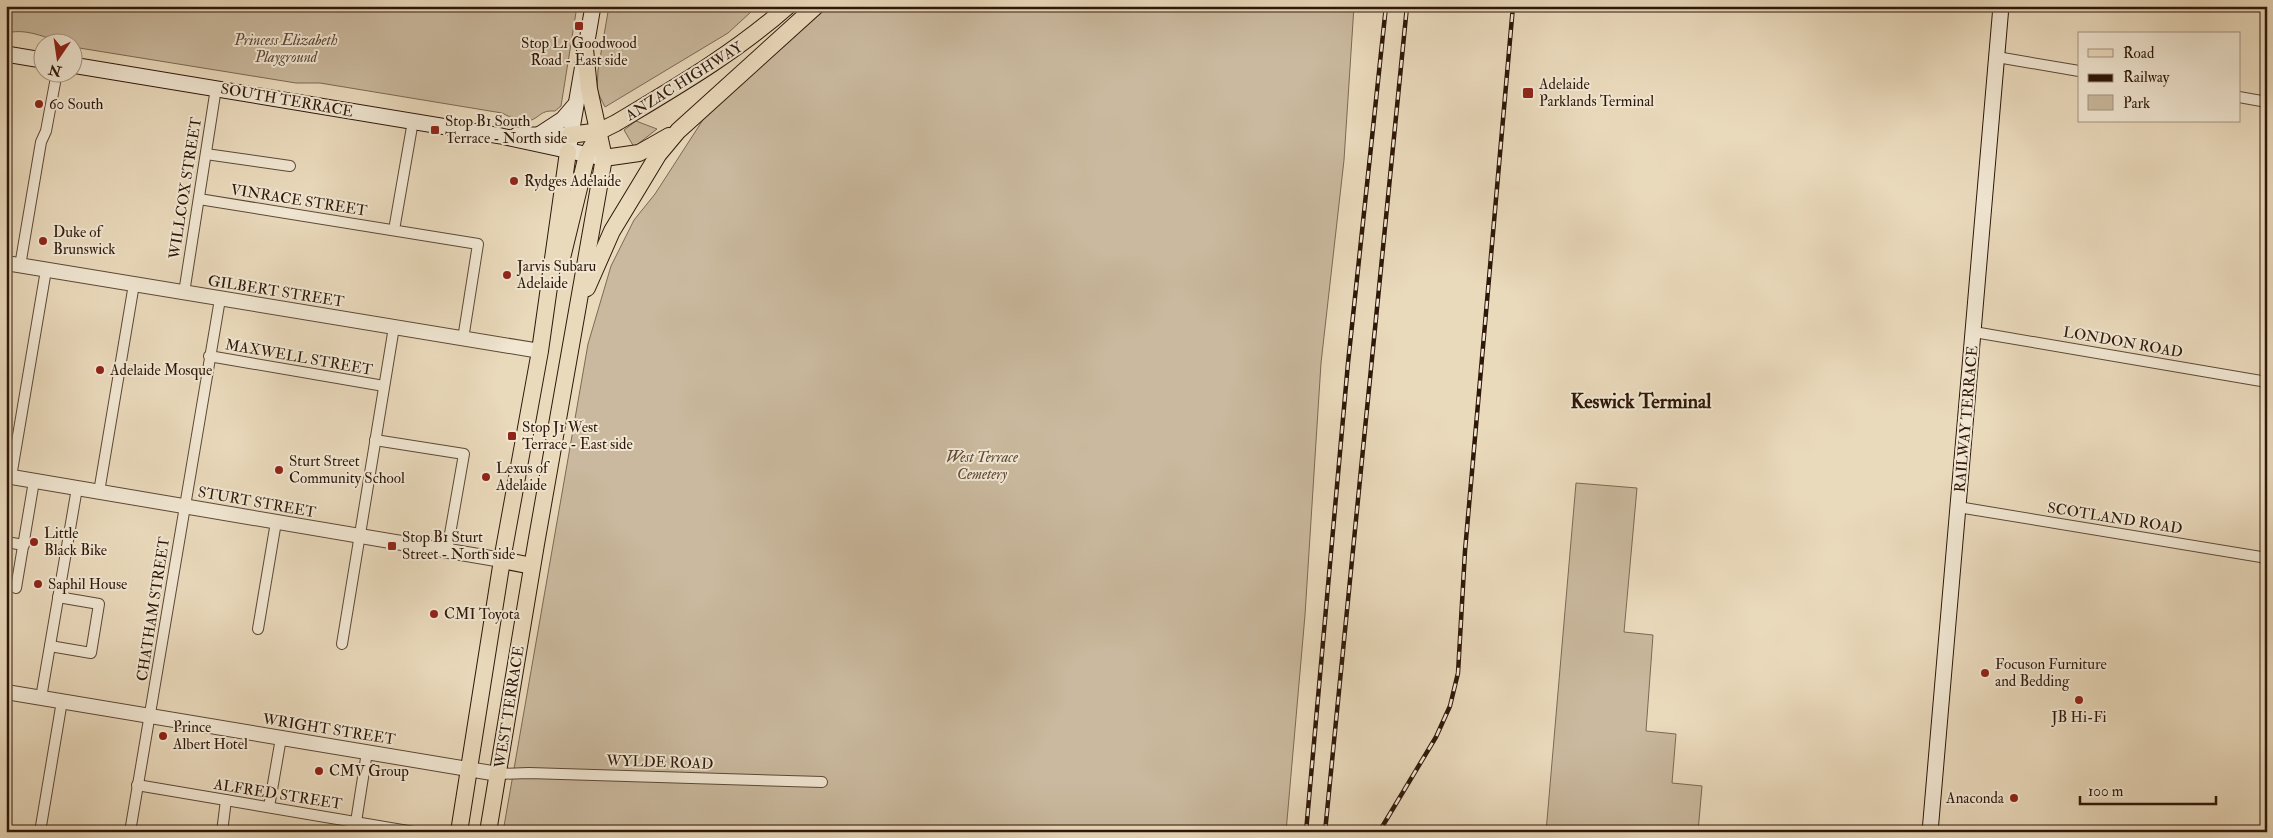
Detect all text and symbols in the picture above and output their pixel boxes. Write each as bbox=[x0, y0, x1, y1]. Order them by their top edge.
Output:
marker: Stop L1 Goodwood Road - East side bbox=[573, 20, 585, 32]
park label: Princess Elizabeth Playground bbox=[233, 31, 338, 67]
north arrow bbox=[32, 32, 82, 82]
legend bbox=[2078, 32, 2240, 122]
place label: Stop L1 Goodwood Road - East side bbox=[521, 34, 638, 70]
street label: ANZAC HIGHWAY bbox=[621, 37, 747, 126]
text: Road bbox=[2123, 44, 2155, 63]
text: N bbox=[47, 60, 64, 80]
text: Railway bbox=[2123, 68, 2170, 87]
place label: Adelaide Parklands Terminal bbox=[1538, 75, 1654, 111]
street label: SOUTH TERRACE bbox=[219, 79, 355, 122]
marker: Adelaide Parklands Terminal bbox=[1521, 86, 1535, 100]
text: Park bbox=[2123, 94, 2150, 113]
place label: 60 South bbox=[49, 95, 104, 114]
marker: 60 South bbox=[33, 98, 45, 110]
place label: Stop B1 South Terrace - North side bbox=[445, 112, 567, 148]
street label: WILLCOX STREET bbox=[165, 116, 206, 261]
marker: Stop B1 South Terrace - North side bbox=[429, 124, 441, 136]
place label: Rydges Adelaide bbox=[524, 172, 621, 191]
marker: Rydges Adelaide bbox=[508, 175, 520, 187]
street label: VINRACE STREET bbox=[229, 180, 369, 221]
place label: Duke of Brunswick bbox=[53, 223, 115, 259]
marker: Duke of Brunswick bbox=[37, 235, 49, 247]
place label: Jarvis Subaru Adelaide bbox=[516, 257, 597, 293]
marker: Jarvis Subaru Adelaide bbox=[501, 269, 513, 281]
street label: GILBERT STREET bbox=[206, 271, 345, 312]
street label: LONDON ROAD bbox=[2062, 323, 2184, 362]
street label: MAXWELL STREET bbox=[224, 335, 374, 380]
street label: RAILWAY TERRACE bbox=[1951, 345, 1982, 493]
place label: Adelaide Mosque bbox=[109, 361, 212, 380]
marker: Adelaide Mosque bbox=[94, 364, 106, 376]
district label: Keswick Terminal bbox=[1571, 389, 1712, 414]
place label: Stop J1 West Terrace - East side bbox=[522, 418, 633, 454]
marker: Stop J1 West Terrace - East side bbox=[506, 430, 518, 442]
park label: West Terrace Cemetery bbox=[946, 448, 1019, 484]
place label: Sturt Street Community School bbox=[289, 452, 405, 488]
place label: Lexus of Adelaide bbox=[495, 459, 550, 495]
marker: Sturt Street Community School bbox=[273, 464, 285, 476]
marker: Lexus of Adelaide bbox=[480, 471, 492, 483]
street label: STURT STREET bbox=[196, 483, 318, 522]
street label: SCOTLAND ROAD bbox=[2046, 498, 2184, 539]
place label: Little Black Bike bbox=[44, 524, 107, 560]
place label: Stop B1 Sturt Street - North side bbox=[402, 528, 515, 564]
marker: Little Black Bike bbox=[28, 536, 40, 548]
street label: CHATHAM STREET bbox=[133, 536, 174, 683]
marker: Stop B1 Sturt Street - North side bbox=[386, 540, 398, 552]
place label: Saphil House bbox=[48, 575, 127, 595]
marker: Saphil House bbox=[32, 578, 44, 590]
place label: CMI Toyota bbox=[444, 605, 521, 624]
marker: CMI Toyota bbox=[428, 608, 440, 620]
street label: WEST TERRACE bbox=[490, 645, 529, 770]
place label: Focuson Furniture and Bedding bbox=[1995, 655, 2107, 691]
marker: Focuson Furniture and Bedding bbox=[1979, 667, 1991, 679]
marker: JB Hi-Fi bbox=[2073, 694, 2085, 706]
place label: JB Hi-Fi bbox=[2050, 708, 2107, 728]
street label: WRIGHT STREET bbox=[260, 709, 397, 749]
place label: Prince Albert Hotel bbox=[172, 718, 248, 754]
marker: Prince Albert Hotel bbox=[157, 730, 169, 742]
street label: WYLDE ROAD bbox=[605, 751, 714, 774]
place label: CMV Group bbox=[329, 762, 409, 782]
marker: CMV Group bbox=[313, 765, 325, 777]
scale bar bbox=[2080, 773, 2217, 805]
street label: ALFRED STREET bbox=[211, 775, 343, 814]
text: 100 m bbox=[2088, 782, 2124, 801]
place label: Anaconda bbox=[1945, 789, 2005, 808]
marker: Anaconda bbox=[2008, 792, 2020, 804]

